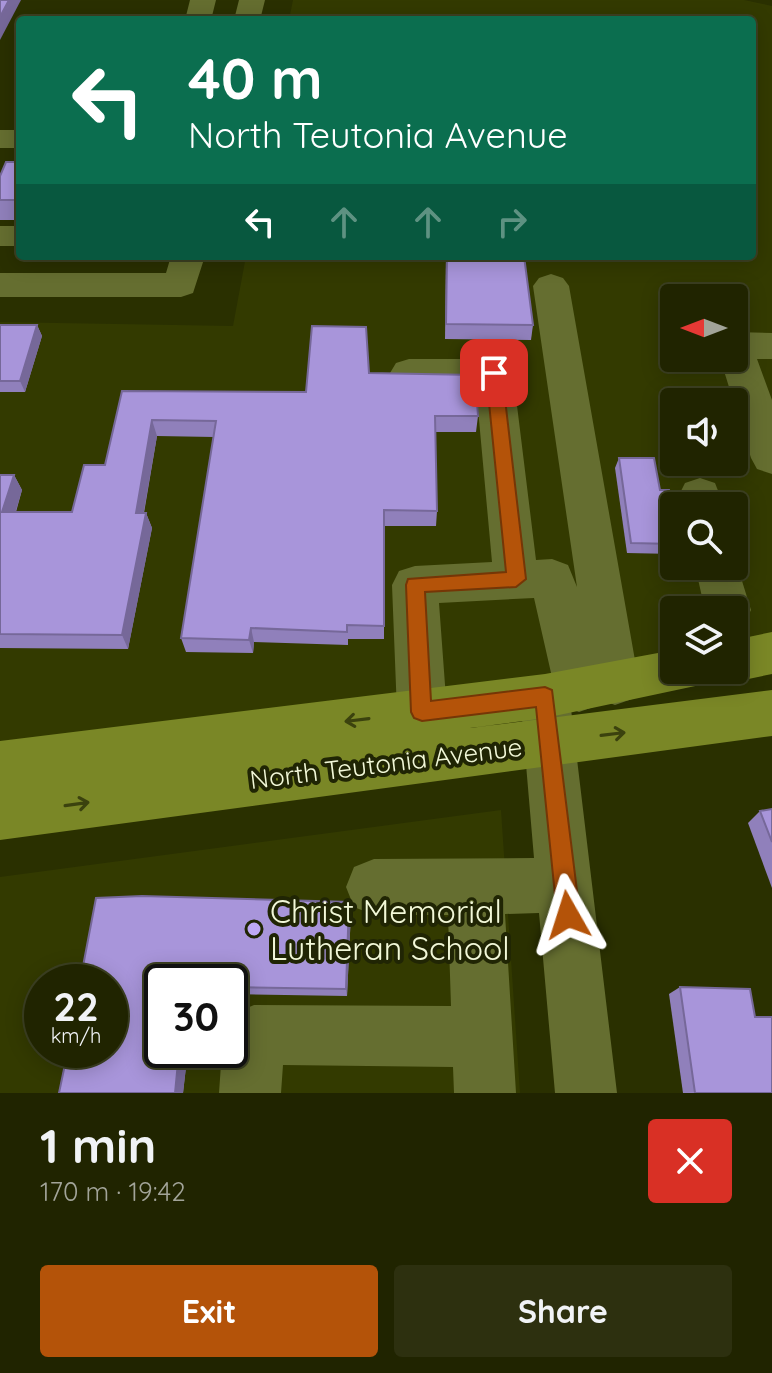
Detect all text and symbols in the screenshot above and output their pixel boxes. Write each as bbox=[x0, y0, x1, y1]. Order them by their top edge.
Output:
text: 40 m bbox=[188, 43, 323, 113]
icon: left bbox=[56, 48, 160, 152]
text: North Teutonia Avenue bbox=[188, 112, 568, 157]
icon: left bbox=[238, 200, 282, 244]
icon: ahead bbox=[322, 200, 366, 244]
icon: ahead bbox=[406, 200, 450, 244]
icon: right bbox=[490, 200, 534, 244]
north arrow bbox=[660, 284, 748, 372]
map controls bbox=[660, 284, 748, 684]
pin bbox=[460, 339, 528, 407]
icon: arrive bbox=[472, 351, 516, 395]
button: sound bbox=[660, 388, 748, 476]
button: search bbox=[660, 492, 748, 580]
button: layers bbox=[660, 596, 748, 684]
one-way arrow bbox=[345, 713, 371, 728]
one-way arrow bbox=[600, 726, 625, 741]
street label: North Teutonia Avenue bbox=[248, 730, 524, 796]
one-way arrow bbox=[64, 796, 89, 811]
position arrow bbox=[526, 873, 610, 957]
place label: Christ Memorial Lutheran School bbox=[270, 891, 510, 968]
marker: Christ Memorial Lutheran School bbox=[245, 920, 263, 938]
speed limit sign: 30 bbox=[144, 964, 248, 1068]
text: 22 bbox=[53, 981, 99, 1031]
text: km/h bbox=[51, 1023, 101, 1048]
text: 1 min bbox=[40, 1115, 156, 1175]
button: close bbox=[648, 1119, 732, 1203]
text: 170 m · 19:42 bbox=[40, 1175, 186, 1208]
button: Exit bbox=[40, 1265, 378, 1357]
button: Share bbox=[394, 1265, 732, 1357]

